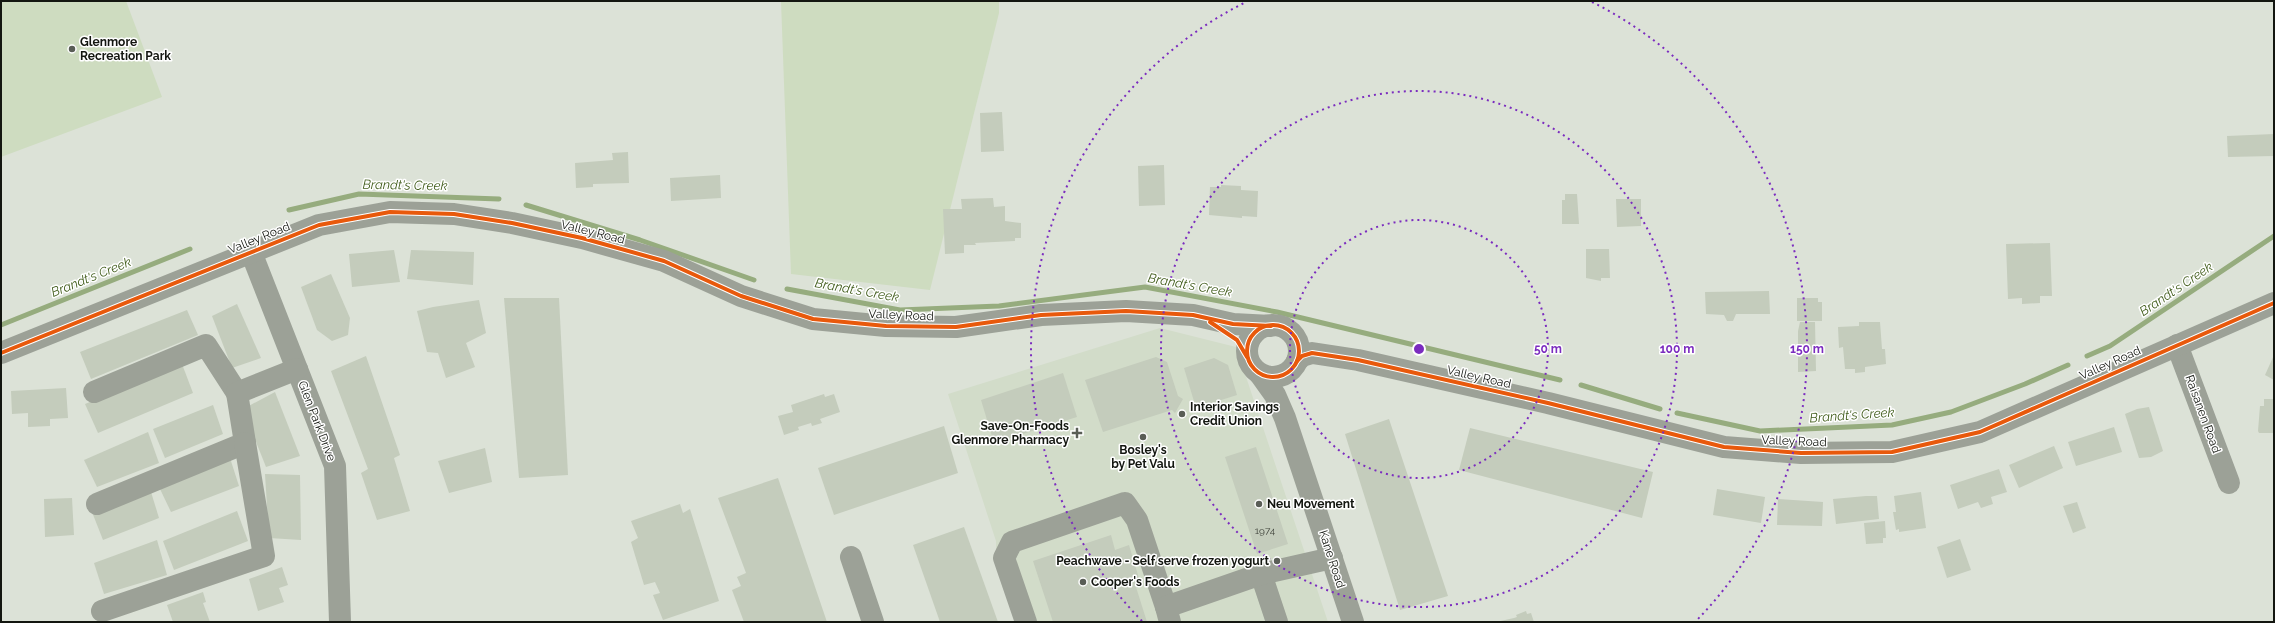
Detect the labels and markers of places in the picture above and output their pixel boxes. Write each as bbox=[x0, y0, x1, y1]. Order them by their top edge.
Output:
place label: Glenmore Recreation Park bbox=[80, 35, 171, 63]
marker: Glenmore Recreation Park bbox=[67, 44, 77, 54]
centre of rings bbox=[1412, 342, 1426, 356]
place label: Interior Savings Credit Union bbox=[1190, 400, 1279, 428]
marker: Interior Savings Credit Union bbox=[1177, 409, 1187, 419]
place label: Save-On-Foods Glenmore Pharmacy bbox=[951, 419, 1069, 447]
marker: Save-On-Foods Glenmore Pharmacy bbox=[1072, 428, 1082, 438]
marker: Bosley's by Pet Valu bbox=[1138, 432, 1148, 442]
place label: Bosley's by Pet Valu bbox=[1111, 443, 1175, 471]
place label: Neu Movement bbox=[1267, 497, 1355, 511]
marker: Neu Movement bbox=[1254, 499, 1264, 509]
place label: Peachwave - Self serve frozen yogurt bbox=[1056, 554, 1269, 568]
marker: Peachwave - Self serve frozen yogurt bbox=[1272, 556, 1282, 566]
place label: Cooper's Foods bbox=[1091, 575, 1180, 589]
marker: Cooper's Foods bbox=[1078, 577, 1088, 587]

